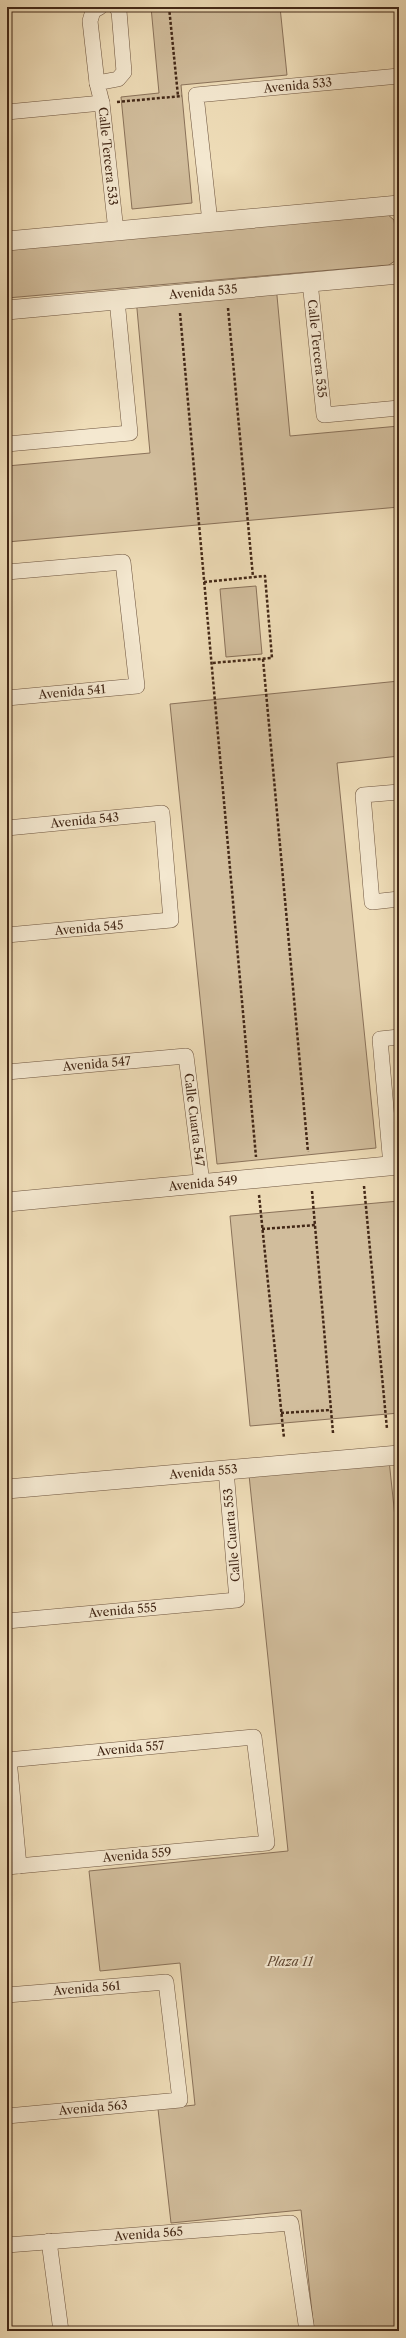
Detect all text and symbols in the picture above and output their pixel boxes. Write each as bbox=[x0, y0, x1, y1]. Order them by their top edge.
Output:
street label: Avenida 533 bbox=[262, 74, 333, 96]
street label: Calle Tercera 533 bbox=[95, 106, 121, 206]
street label: Avenida 535 bbox=[167, 281, 238, 302]
street label: Calle Tercera 535 bbox=[305, 299, 330, 399]
street label: Avenida 541 bbox=[37, 681, 106, 702]
street label: Avenida 543 bbox=[49, 809, 120, 831]
street label: Avenida 545 bbox=[53, 917, 124, 938]
street label: Avenida 547 bbox=[61, 1053, 131, 1074]
street label: Calle Cuarta 547 bbox=[181, 1072, 208, 1167]
street label: Avenida 549 bbox=[167, 1172, 238, 1194]
street label: Avenida 553 bbox=[167, 1461, 238, 1482]
street label: Calle Cuarta 553 bbox=[220, 1488, 243, 1582]
street label: Avenida 555 bbox=[87, 1599, 157, 1621]
street label: Avenida 557 bbox=[95, 1737, 165, 1759]
street label: Avenida 559 bbox=[101, 1844, 172, 1865]
park label: Plaza 11 bbox=[266, 1954, 313, 1969]
street label: Avenida 561 bbox=[51, 1978, 121, 1998]
street label: Avenida 563 bbox=[57, 2097, 128, 2118]
street label: Avenida 565 bbox=[113, 2223, 184, 2244]

